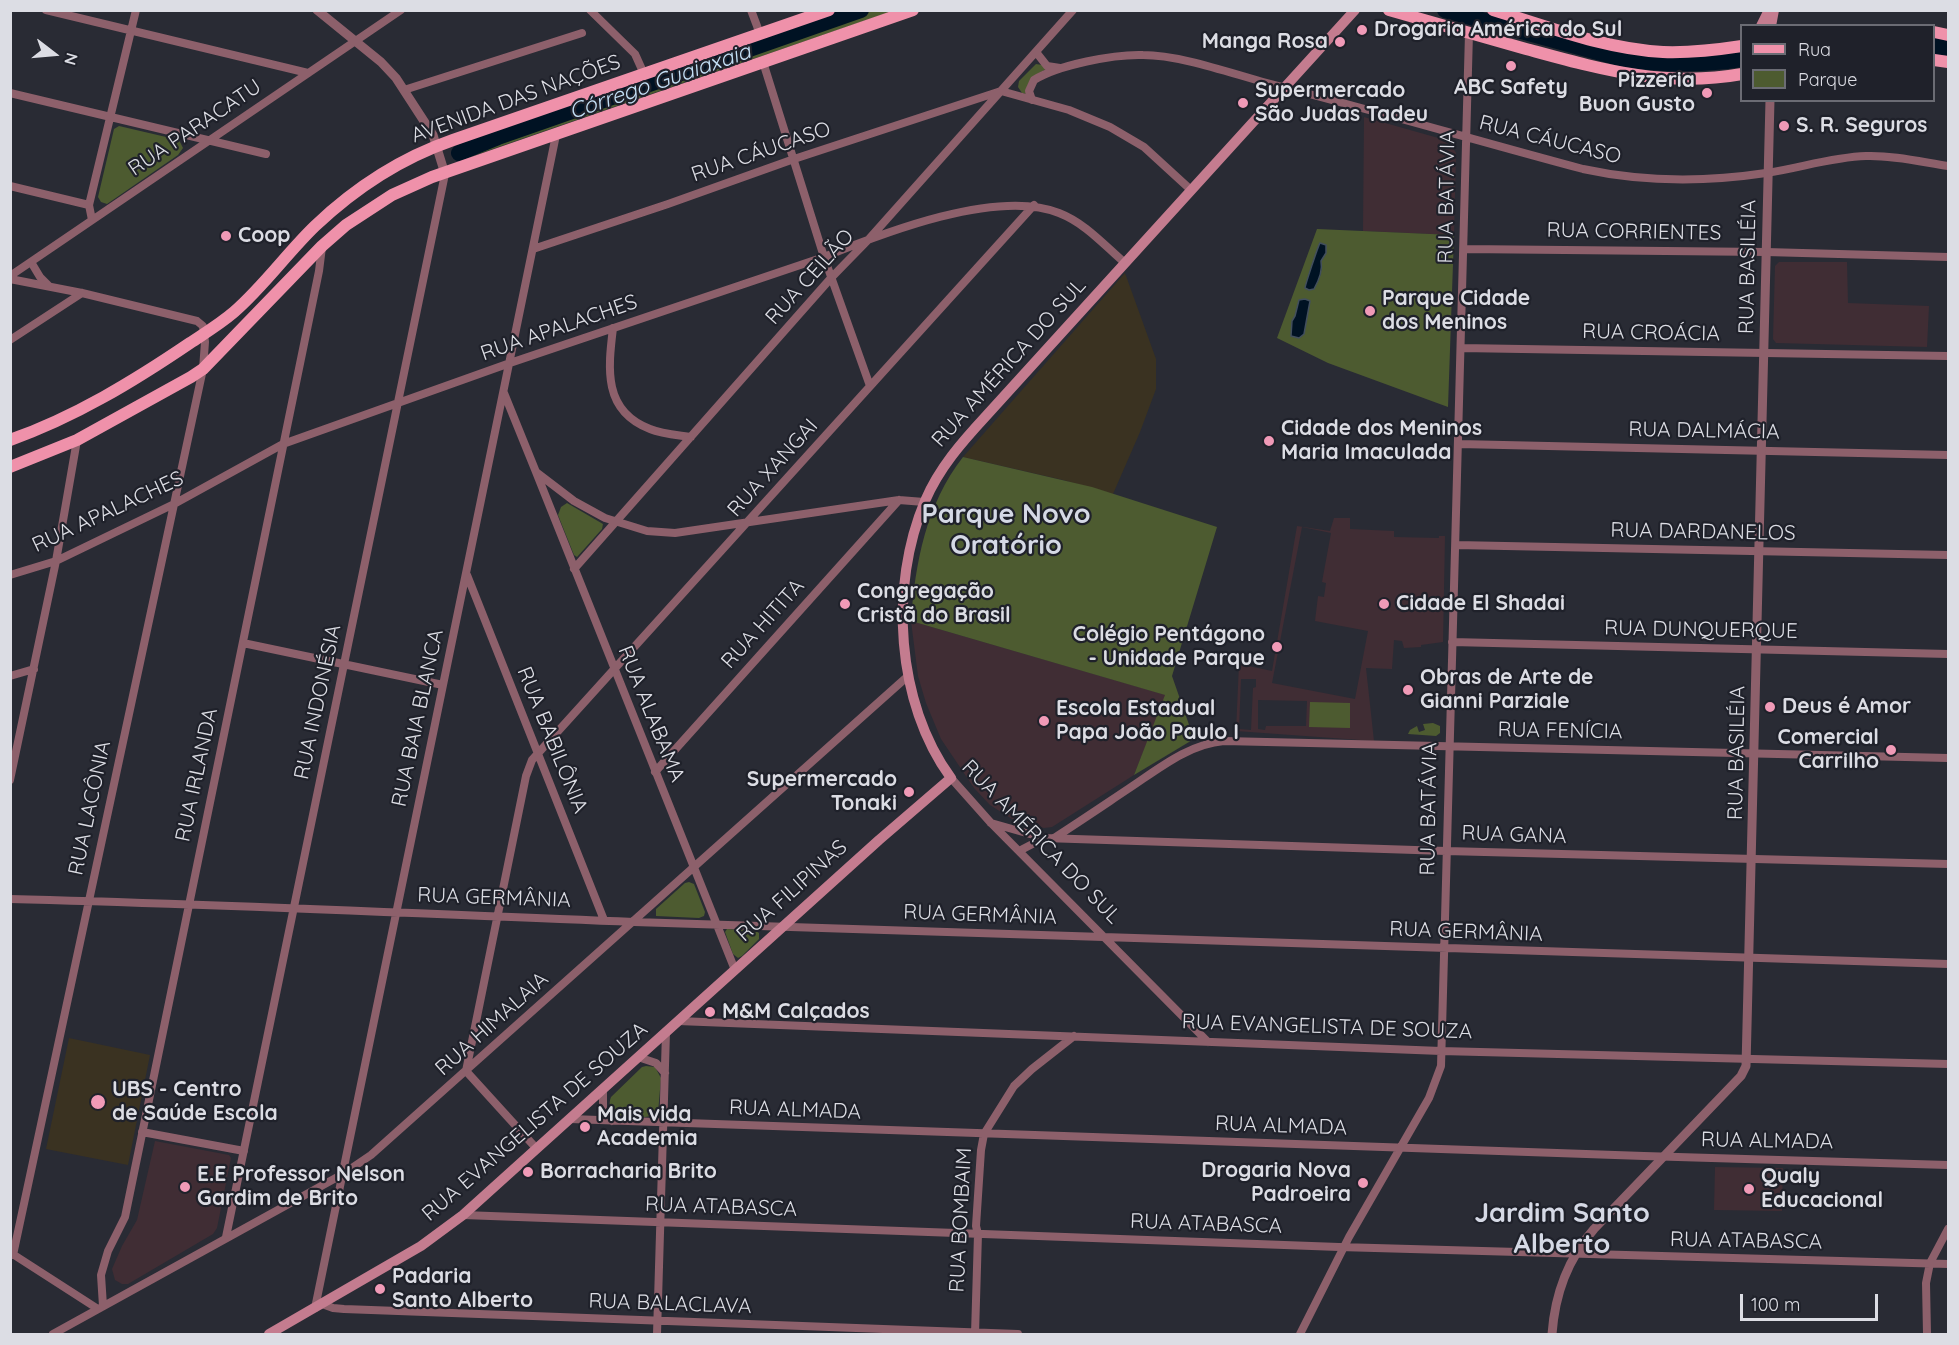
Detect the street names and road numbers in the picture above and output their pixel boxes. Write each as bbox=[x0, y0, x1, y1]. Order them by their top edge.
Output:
street label: AVENIDA DAS NAÇÕES bbox=[408, 49, 624, 149]
street label: RUA PARACATU bbox=[124, 74, 266, 182]
street label: RUA CÁUCASO bbox=[1476, 110, 1624, 170]
street label: RUA CÁUCASO bbox=[688, 116, 834, 188]
street label: RUA BATÁVIA bbox=[1433, 130, 1461, 264]
street label: RUA BASILÉIA bbox=[1734, 200, 1762, 334]
street label: RUA CORRIENTES bbox=[1546, 218, 1722, 246]
street label: RUA CEILÃO bbox=[761, 224, 859, 330]
street label: RUA AMÉRICA DO SUL bbox=[927, 274, 1091, 452]
street label: RUA APALACHES bbox=[477, 289, 641, 367]
street label: RUA CROÁCIA bbox=[1582, 319, 1720, 347]
street label: RUA XANGAI bbox=[722, 414, 824, 522]
street label: RUA DALMÁCIA bbox=[1628, 417, 1780, 445]
street label: RUA APALACHES bbox=[28, 466, 188, 558]
street label: RUA DARDANELOS bbox=[1610, 518, 1796, 546]
street label: RUA HITITA bbox=[716, 574, 810, 674]
street label: RUA DUNQUERQUE bbox=[1604, 616, 1798, 644]
street label: RUA INDONÉSIA bbox=[289, 622, 347, 782]
street label: RUA BAIA BLANCA bbox=[387, 627, 449, 809]
street label: RUA ALABAMA bbox=[612, 642, 690, 786]
street label: RUA BABILÔNIA bbox=[511, 663, 593, 817]
street label: RUA BASILÉIA bbox=[1723, 686, 1751, 820]
street label: RUA IRLANDA bbox=[171, 706, 223, 844]
street label: RUA FENÍCIA bbox=[1497, 717, 1623, 745]
street label: RUA LACÔNIA bbox=[63, 739, 117, 877]
street label: RUA BATÁVIA bbox=[1415, 742, 1443, 876]
street label: RUA AMÉRICA DO SUL bbox=[956, 755, 1126, 929]
street label: RUA GANA bbox=[1461, 821, 1567, 849]
street label: RUA FILIPINAS bbox=[732, 835, 852, 947]
street label: RUA GERMÂNIA bbox=[417, 883, 571, 913]
street label: RUA GERMÂNIA bbox=[903, 900, 1057, 930]
street label: RUA GERMÂNIA bbox=[1389, 917, 1543, 947]
street label: RUA HIMALAIA bbox=[430, 967, 554, 1081]
street label: RUA EVANGELISTA DE SOUZA bbox=[1181, 1009, 1473, 1045]
street label: RUA EVANGELISTA DE SOUZA bbox=[417, 1017, 653, 1227]
street label: RUA ALMADA bbox=[728, 1095, 862, 1125]
street label: RUA ALMADA bbox=[1214, 1111, 1348, 1141]
street label: RUA ALMADA bbox=[1701, 1127, 1833, 1155]
street label: RUA BOMBAIM bbox=[945, 1147, 977, 1293]
street label: RUA ATABASCA bbox=[645, 1192, 797, 1222]
street label: RUA ATABASCA bbox=[1130, 1209, 1282, 1239]
street label: RUA ATABASCA bbox=[1670, 1227, 1822, 1255]
street label: RUA BALACLAVA bbox=[588, 1289, 752, 1319]

